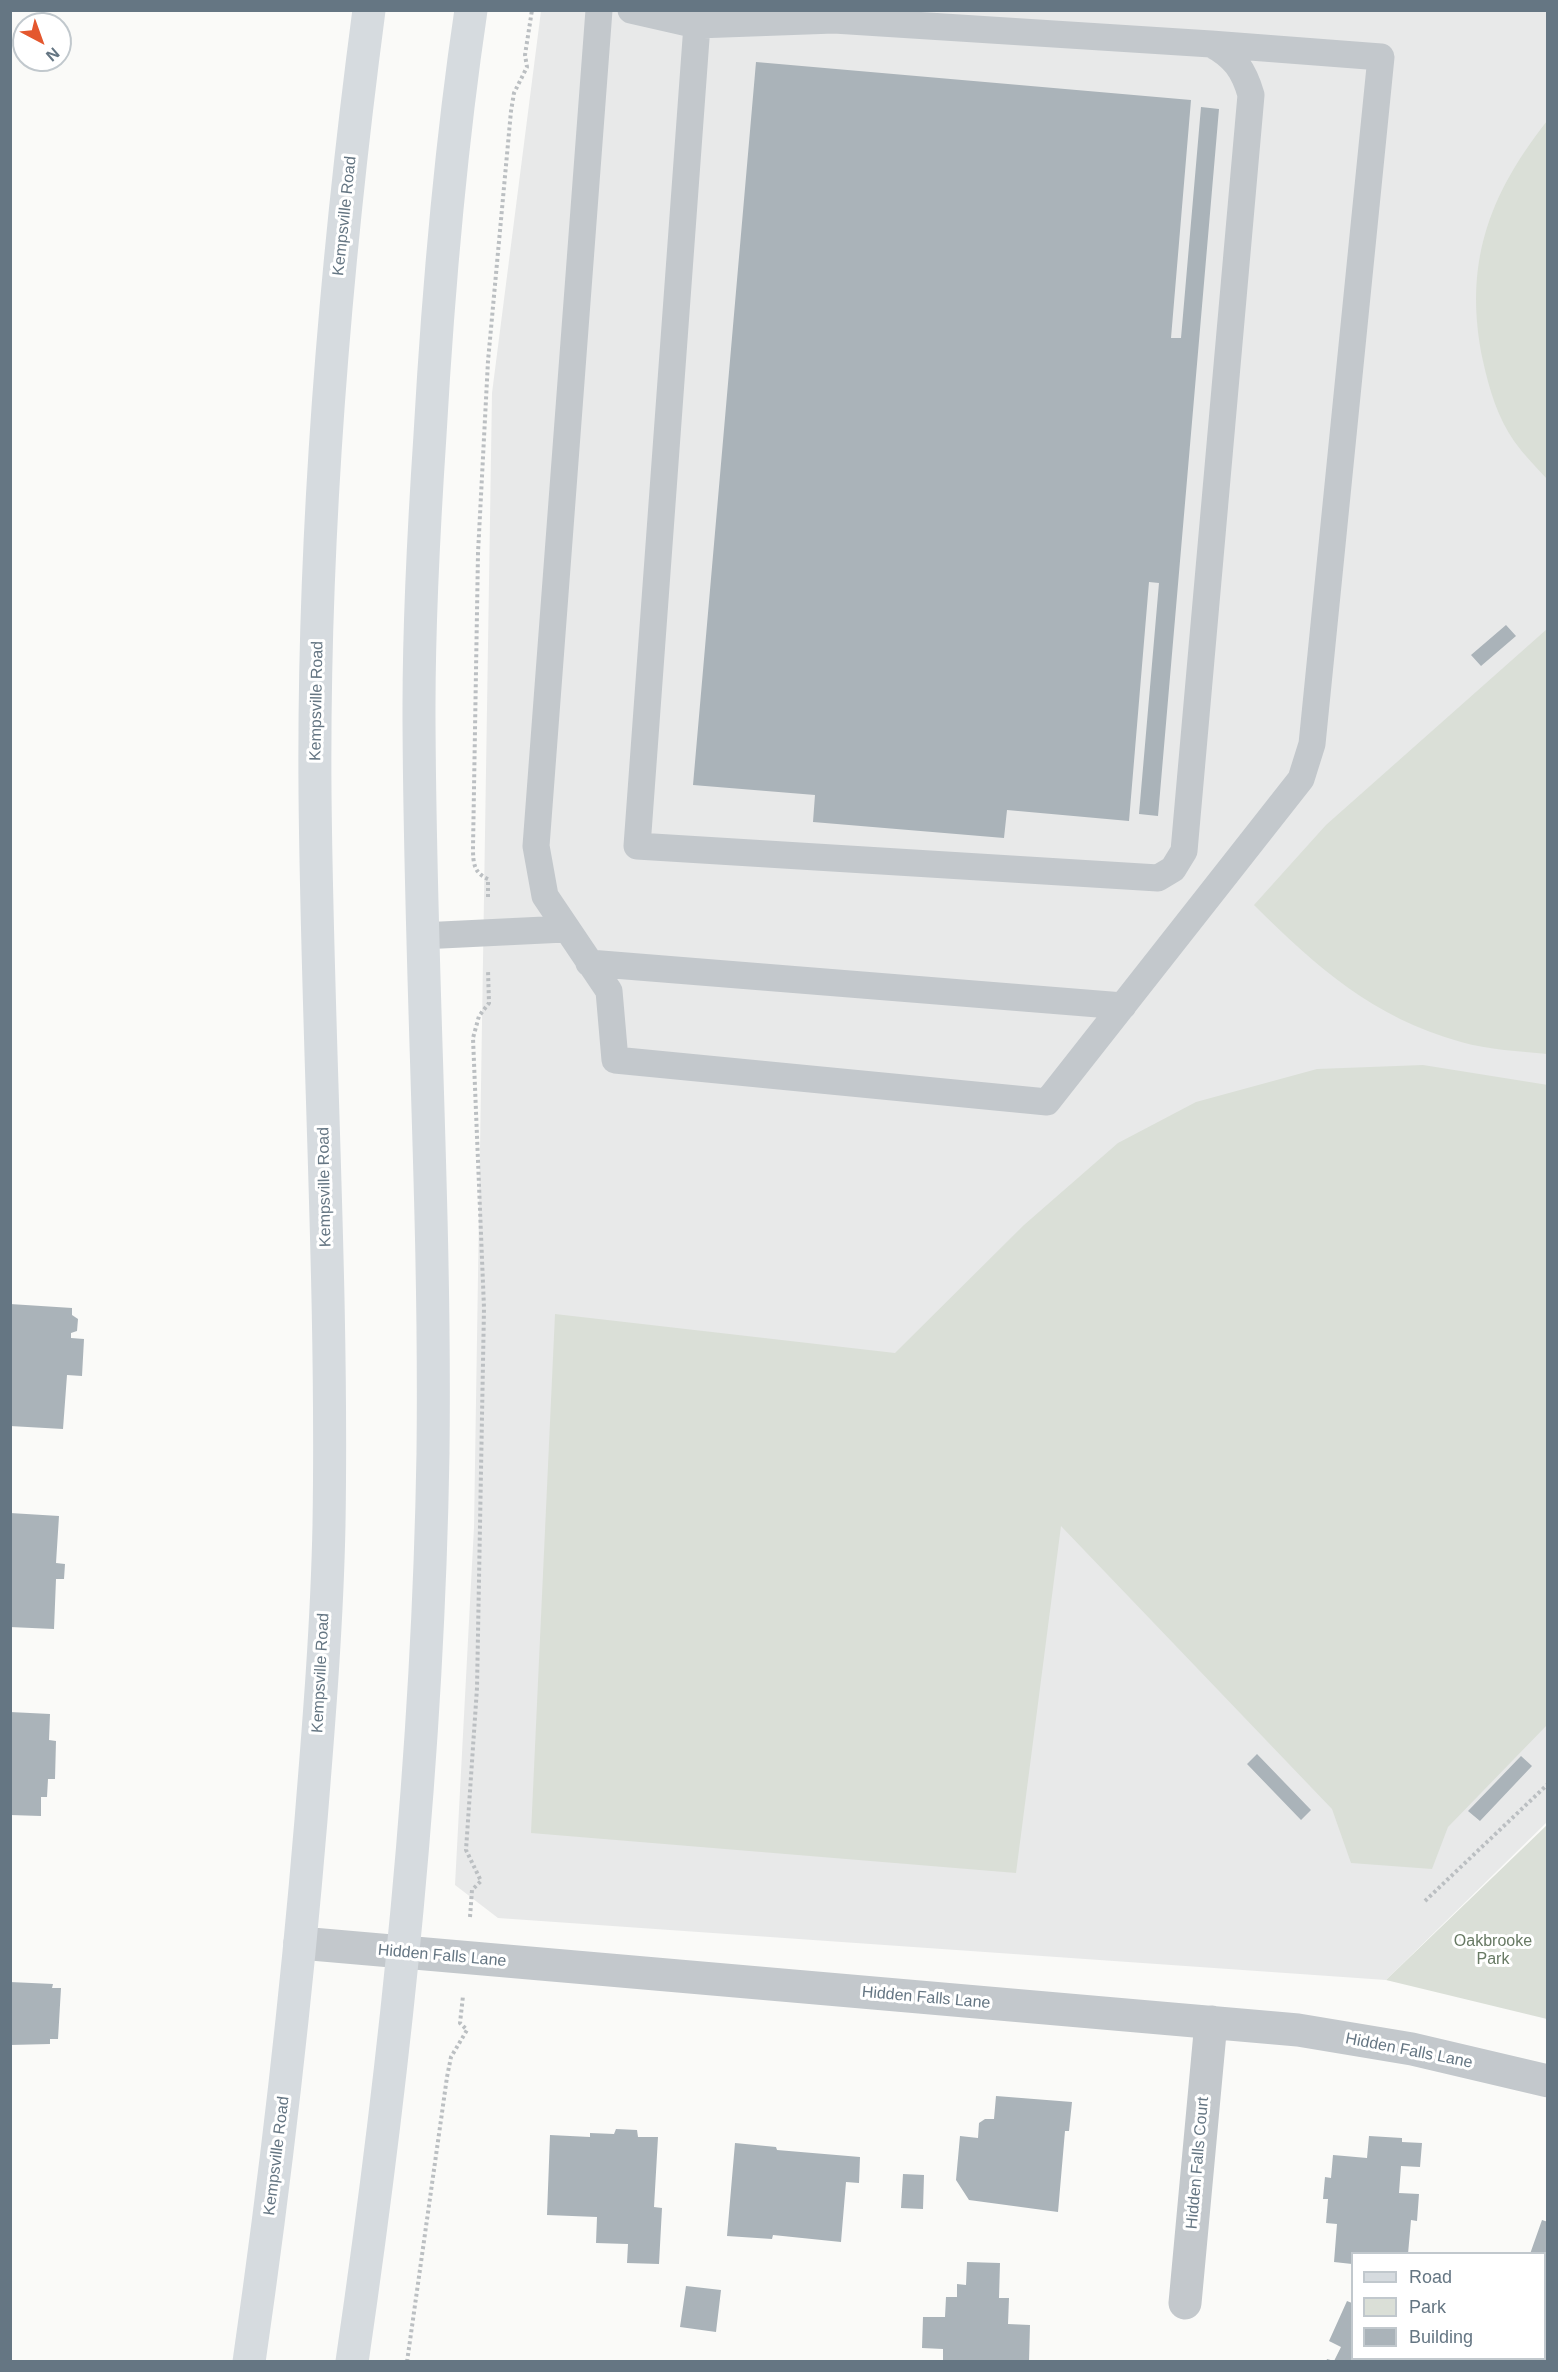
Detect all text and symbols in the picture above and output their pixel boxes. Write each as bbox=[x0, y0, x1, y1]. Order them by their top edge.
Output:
north arrow bbox=[12, 12, 72, 72]
text: N bbox=[43, 44, 63, 65]
street label: Kempsville Road bbox=[329, 155, 361, 277]
street label: Kempsville Road bbox=[306, 641, 328, 761]
street label: Kempsville Road bbox=[314, 1127, 336, 1247]
street label: Kempsville Road bbox=[308, 1613, 334, 1733]
park label: Oakbrooke Park bbox=[1454, 1932, 1532, 1970]
street label: Hidden Falls Lane bbox=[377, 1941, 507, 1971]
street label: Hidden Falls Lane bbox=[861, 1983, 991, 2013]
street label: Hidden Falls Lane bbox=[1344, 2029, 1474, 2073]
street label: Kempsville Road bbox=[260, 2095, 294, 2217]
street label: Hidden Falls Court bbox=[1183, 2096, 1213, 2230]
legend bbox=[1351, 2252, 1546, 2360]
text: Road bbox=[1409, 2267, 1452, 2287]
text: Park bbox=[1409, 2297, 1446, 2317]
text: Building bbox=[1409, 2327, 1473, 2347]

